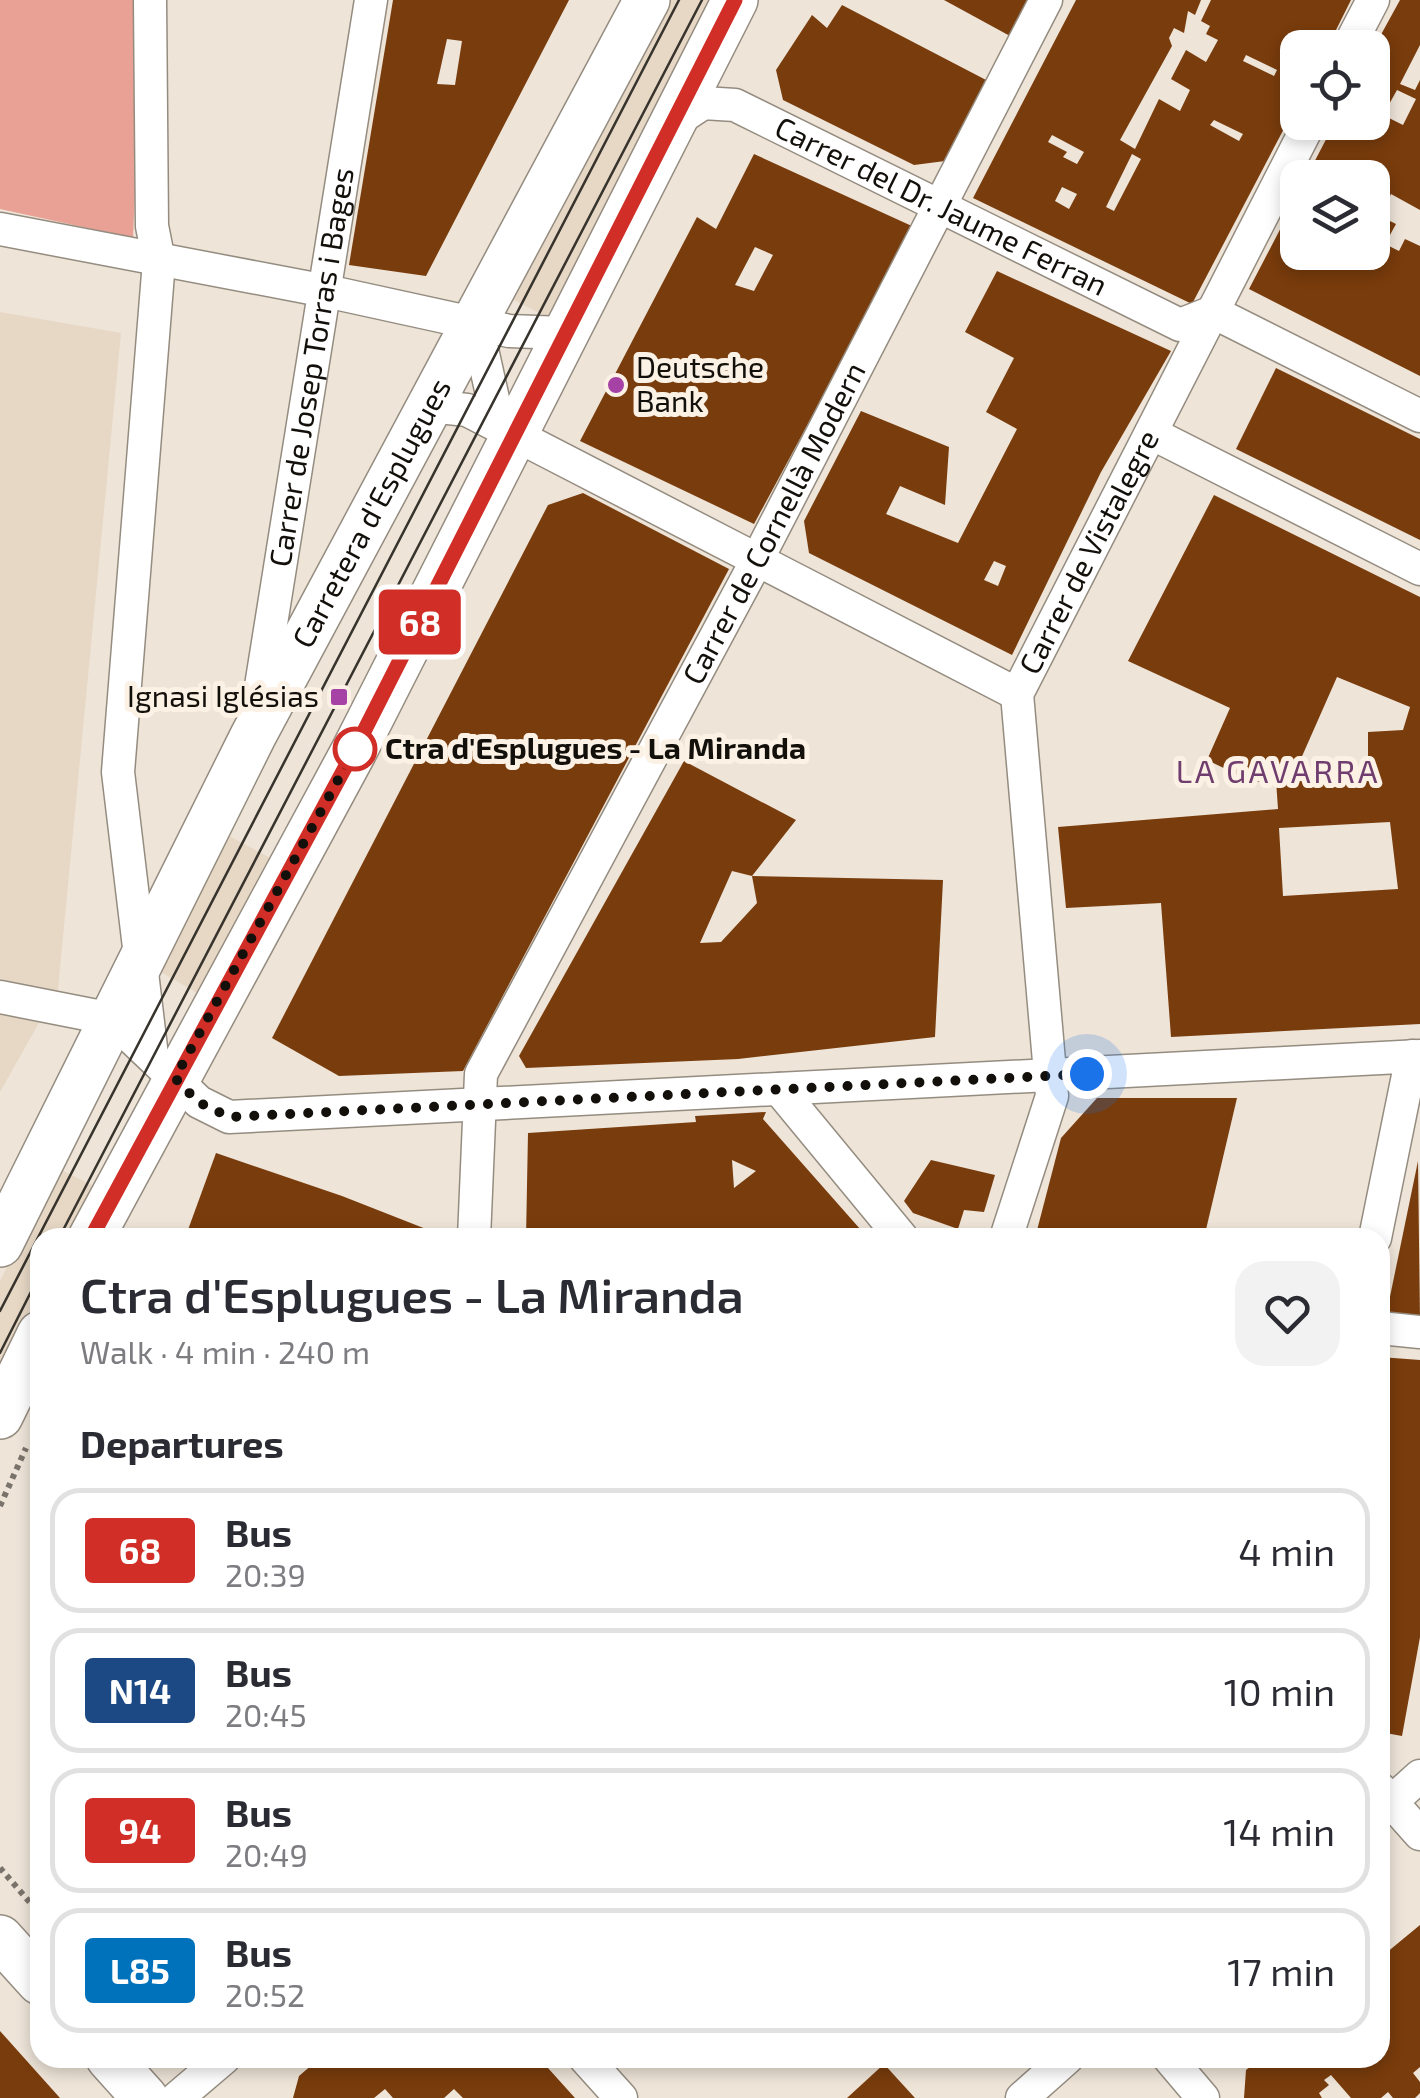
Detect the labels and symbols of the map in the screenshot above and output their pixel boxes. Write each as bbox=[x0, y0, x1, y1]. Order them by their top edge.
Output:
street label: Carrer del Dr. Jaume Ferran bbox=[770, 108, 1114, 302]
street label: Carrer de Josep Torras i Bages bbox=[260, 165, 360, 569]
place label: Deutsche Bank bbox=[636, 348, 764, 418]
street label: Carrer de Cornellà Modern bbox=[674, 356, 872, 690]
street label: Carretera d'Esplugues bbox=[284, 372, 457, 653]
marker: Deutsche Bank bbox=[605, 374, 627, 396]
street label: Carrer de Vistalegre bbox=[1010, 423, 1165, 679]
line badge: 68 bbox=[375, 590, 465, 654]
place label: Ignasi Iglésias bbox=[127, 677, 319, 713]
marker: Ignasi Iglésias bbox=[328, 686, 350, 708]
marker: Ctra d'Esplugues - La Miranda bbox=[334, 728, 376, 770]
place label: Ctra d'Esplugues - La Miranda bbox=[385, 729, 806, 765]
district label: LA GAVARRA bbox=[1176, 751, 1380, 789]
your location bbox=[1062, 1049, 1112, 1099]

